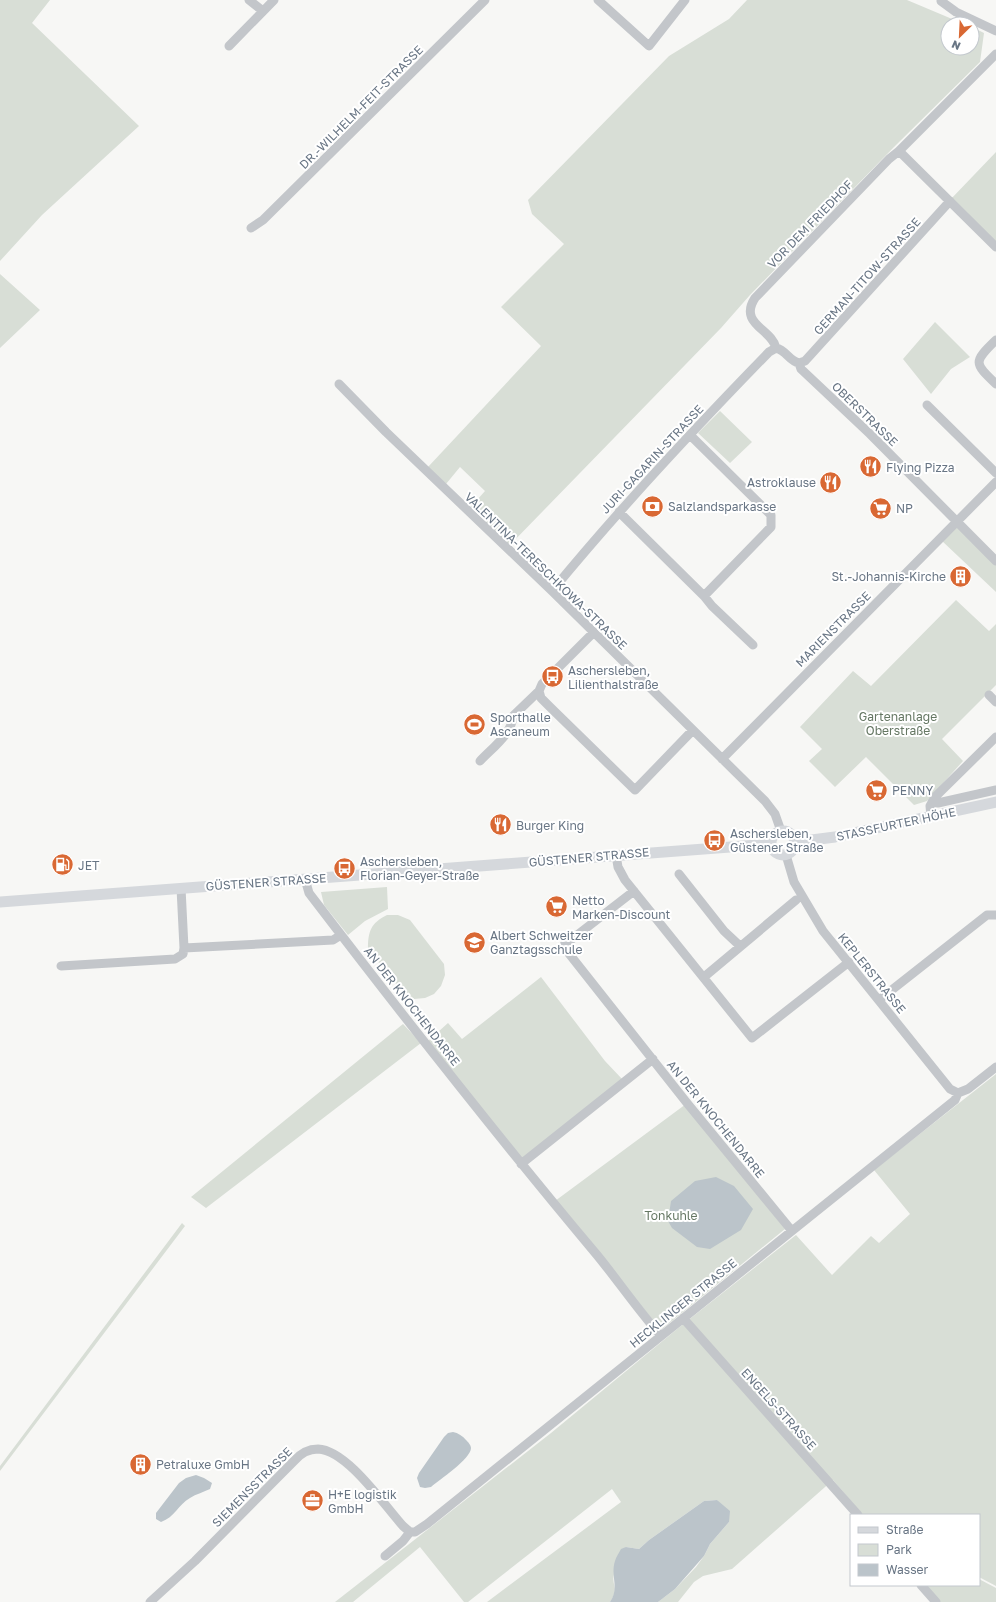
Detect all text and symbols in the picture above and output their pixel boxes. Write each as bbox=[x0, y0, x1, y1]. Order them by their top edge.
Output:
north arrow bbox=[940, 16, 980, 56]
text: N bbox=[949, 38, 962, 53]
street label: DR.-WILHELM-FEIT-STRASSE bbox=[296, 42, 426, 172]
street label: VOR DEM FRIEDHOF bbox=[764, 177, 856, 271]
street label: GERMAN-TITOW-STRASSE bbox=[810, 214, 924, 338]
street label: OBERSTRASSE bbox=[829, 379, 901, 449]
street label: JURI-GAGARIN-STRASSE bbox=[598, 401, 706, 517]
restaurant icon: Flying Pizza bbox=[858, 454, 884, 480]
place label: Flying Pizza bbox=[886, 460, 955, 475]
restaurant icon: Astroklause bbox=[818, 469, 844, 495]
place label: Astroklause bbox=[747, 475, 816, 490]
street label: VALENTINA-TERESCHKOWA-STRASSE bbox=[462, 489, 630, 653]
bank icon: Salzlandsparkasse bbox=[640, 493, 666, 519]
supermarket icon: NP bbox=[867, 495, 893, 521]
place label: Salzlandsparkasse bbox=[668, 499, 776, 514]
place label: NP bbox=[896, 501, 913, 516]
building icon: St.-Johannis-Kirche bbox=[948, 563, 974, 589]
place label: St.-Johannis-Kirche bbox=[831, 569, 946, 584]
street label: MARIENSTRASSE bbox=[792, 588, 874, 670]
place label: Aschersleben, Lilienthalstraße bbox=[568, 663, 659, 692]
bus stop icon: Aschersleben, Lilienthalstraße bbox=[540, 664, 566, 690]
park label: Gartenanlage Oberstraße bbox=[859, 709, 937, 738]
place label: Sporthalle Ascaneum bbox=[490, 710, 551, 739]
sports icon: Sporthalle Ascaneum bbox=[462, 711, 488, 737]
supermarket icon: PENNY bbox=[863, 777, 889, 803]
place label: PENNY bbox=[892, 783, 933, 798]
street label: STASSFURTER HÖHE bbox=[835, 804, 957, 844]
restaurant icon: Burger King bbox=[487, 812, 513, 838]
place label: Burger King bbox=[516, 818, 584, 833]
place label: Aschersleben, Güstener Straße bbox=[730, 826, 823, 855]
bus stop icon: Aschersleben, Güstener Straße bbox=[702, 827, 728, 853]
street label: GÜSTENER STRASSE bbox=[528, 844, 650, 870]
fuel station icon: JET bbox=[50, 852, 76, 878]
place label: Aschersleben, Florian-Geyer-Straße bbox=[360, 854, 479, 883]
bus stop icon: Aschersleben, Florian-Geyer-Straße bbox=[331, 855, 357, 881]
place label: JET bbox=[78, 858, 100, 873]
street label: GÜSTENER STRASSE bbox=[205, 870, 327, 894]
place label: Netto Marken-Discount bbox=[572, 893, 670, 922]
supermarket icon: Netto Marken-Discount bbox=[544, 894, 570, 920]
place label: Albert Schweitzer Ganztagsschule bbox=[490, 928, 593, 957]
school or university icon: Albert Schweitzer Ganztagsschule bbox=[461, 929, 487, 955]
street label: KEPLERSTRASSE bbox=[835, 930, 909, 1016]
street label: AN DER KNOCHENDARRE bbox=[361, 944, 463, 1068]
street label: AN DER KNOCHENDARRE bbox=[664, 1057, 768, 1181]
park label: Tonkuhle bbox=[644, 1208, 698, 1223]
street label: HECKLINGER STRASSE bbox=[627, 1255, 739, 1351]
street label: ENGELS-STRASSE bbox=[738, 1365, 820, 1453]
street label: SIEMENSSTRASSE bbox=[209, 1444, 295, 1530]
building icon: Petraluxe GmbH bbox=[127, 1451, 153, 1477]
place label: Petraluxe GmbH bbox=[156, 1457, 250, 1472]
place label: H+E logistik GmbH bbox=[328, 1487, 397, 1516]
office icon: H+E logistik GmbH bbox=[300, 1488, 326, 1514]
legend bbox=[850, 1514, 980, 1586]
text: Straße bbox=[886, 1522, 924, 1537]
text: Park bbox=[886, 1542, 912, 1557]
text: Wasser bbox=[886, 1562, 929, 1577]

